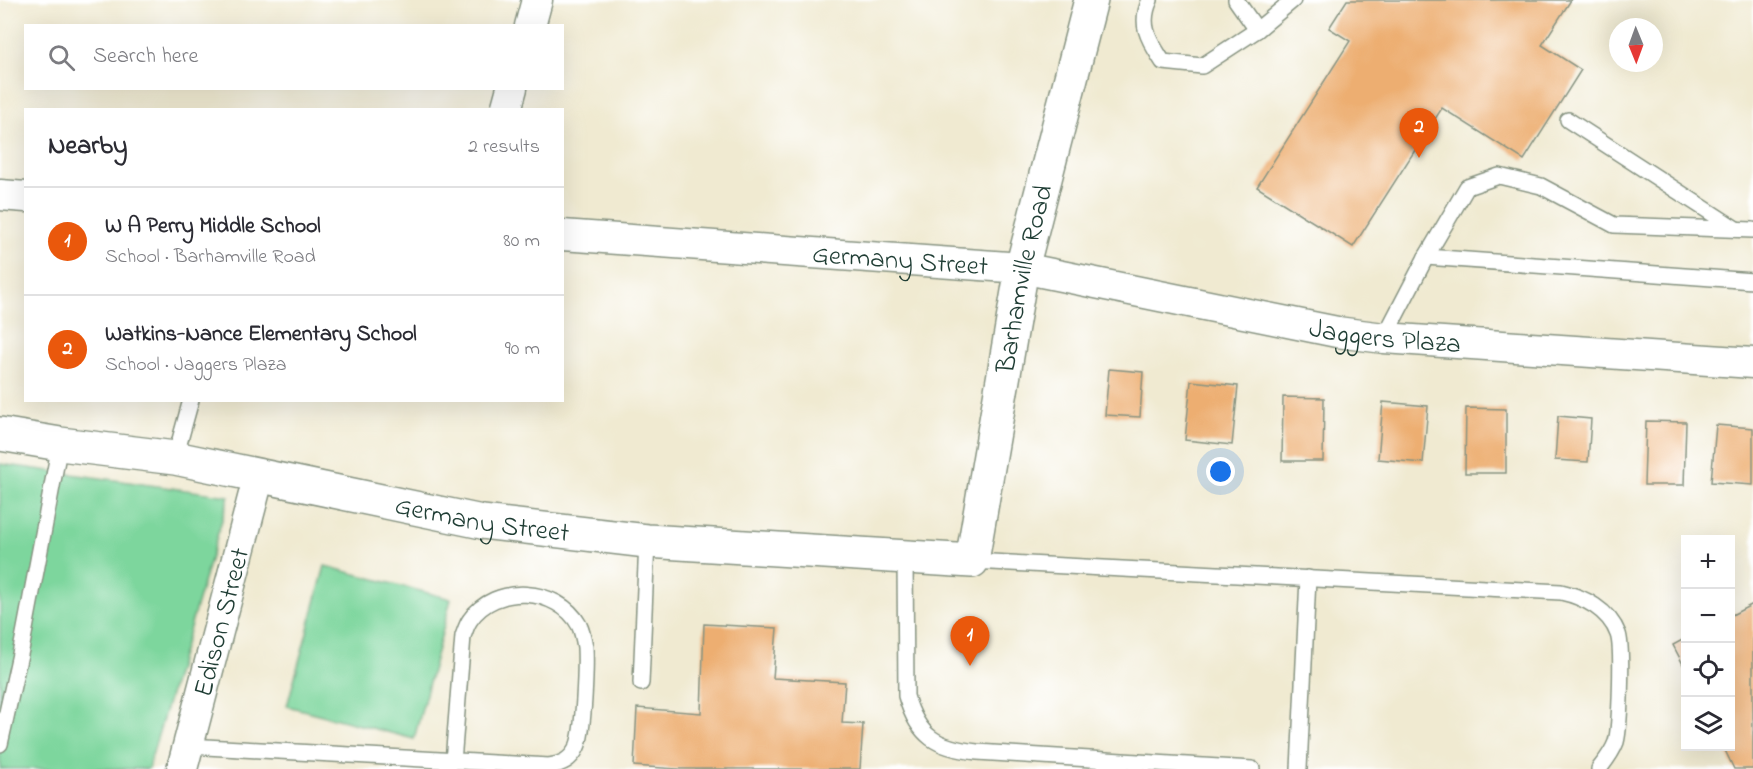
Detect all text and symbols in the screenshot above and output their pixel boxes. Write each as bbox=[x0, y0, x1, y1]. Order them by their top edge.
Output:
north arrow bbox=[1609, 18, 1663, 72]
search box bbox=[24, 24, 564, 90]
icon: search bbox=[45, 41, 78, 74]
text: Search here bbox=[93, 41, 198, 73]
pin: 2 bbox=[1400, 108, 1438, 158]
text: Nearby bbox=[48, 128, 127, 166]
text: 2 results bbox=[468, 133, 540, 162]
street label: Barhamville Road bbox=[987, 181, 1065, 377]
text: W A Perry Middle School bbox=[105, 211, 321, 243]
text: 1 bbox=[64, 227, 71, 256]
text: 80 m bbox=[503, 227, 540, 256]
street label: Germany Street bbox=[811, 236, 989, 288]
text: School · Barhamville Road bbox=[105, 243, 316, 272]
street label: Jaggers Plaza bbox=[1305, 310, 1462, 365]
text: Watkins-Nance Elementary School bbox=[105, 319, 417, 351]
text: 2 bbox=[63, 335, 72, 364]
text: 90 m bbox=[505, 335, 540, 364]
text: School · Jaggers Plaza bbox=[105, 351, 287, 380]
your location bbox=[1206, 457, 1235, 486]
street label: Germany Street bbox=[391, 487, 571, 554]
map controls bbox=[1681, 535, 1735, 751]
button: + bbox=[1681, 535, 1735, 589]
street label: Edison Street bbox=[185, 544, 261, 701]
button: − bbox=[1681, 589, 1735, 643]
pin: 1 bbox=[950, 616, 990, 666]
button: locate bbox=[1681, 643, 1735, 697]
button: layers bbox=[1681, 697, 1735, 751]

